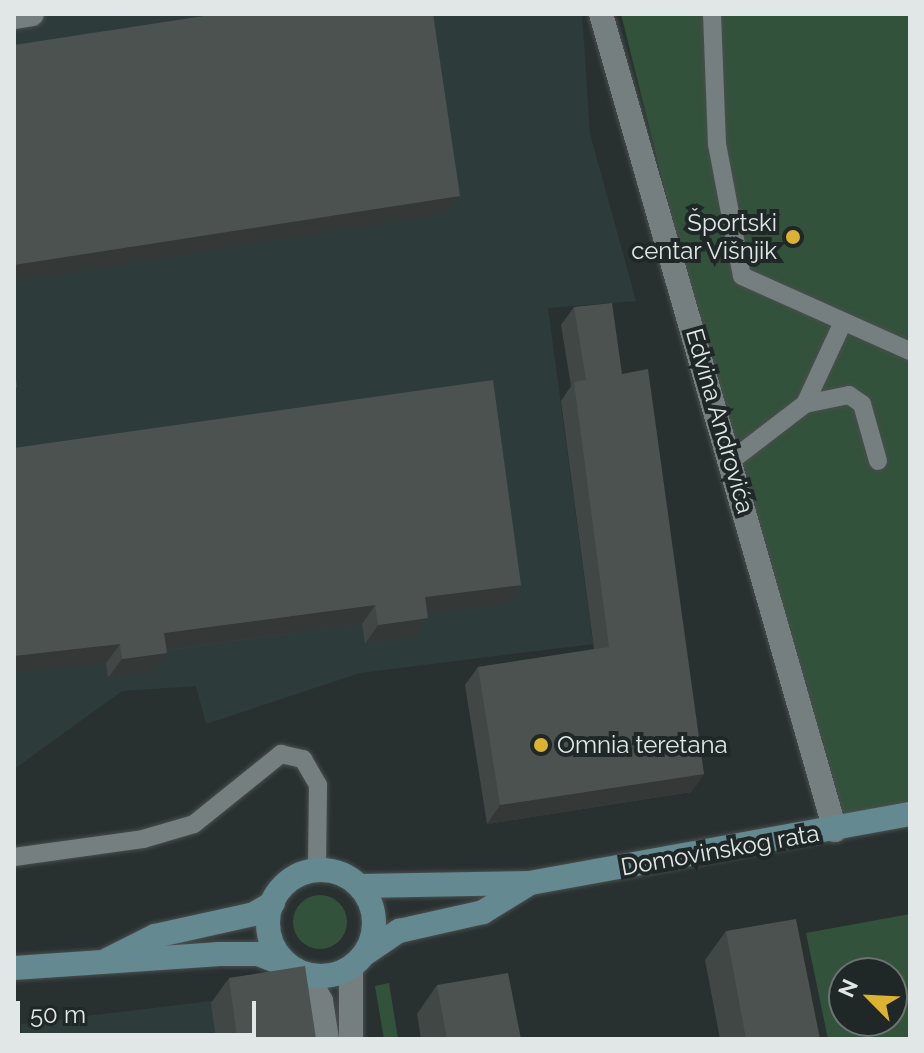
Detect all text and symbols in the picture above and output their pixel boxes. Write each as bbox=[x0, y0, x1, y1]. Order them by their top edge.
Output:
place label: Športski centar Višnjik bbox=[630, 209, 777, 265]
marker: Športski centar Višnjik bbox=[784, 228, 802, 246]
street label: Edvina Androvića bbox=[680, 325, 760, 517]
place label: Omnia teretana bbox=[557, 731, 728, 759]
marker: Omnia teretana bbox=[532, 736, 550, 754]
street label: Domovinskog rata bbox=[619, 818, 821, 882]
north arrow bbox=[828, 957, 908, 1037]
text: N bbox=[833, 975, 863, 1001]
scale bar bbox=[20, 985, 260, 1035]
text: 50 m bbox=[30, 1000, 86, 1029]

